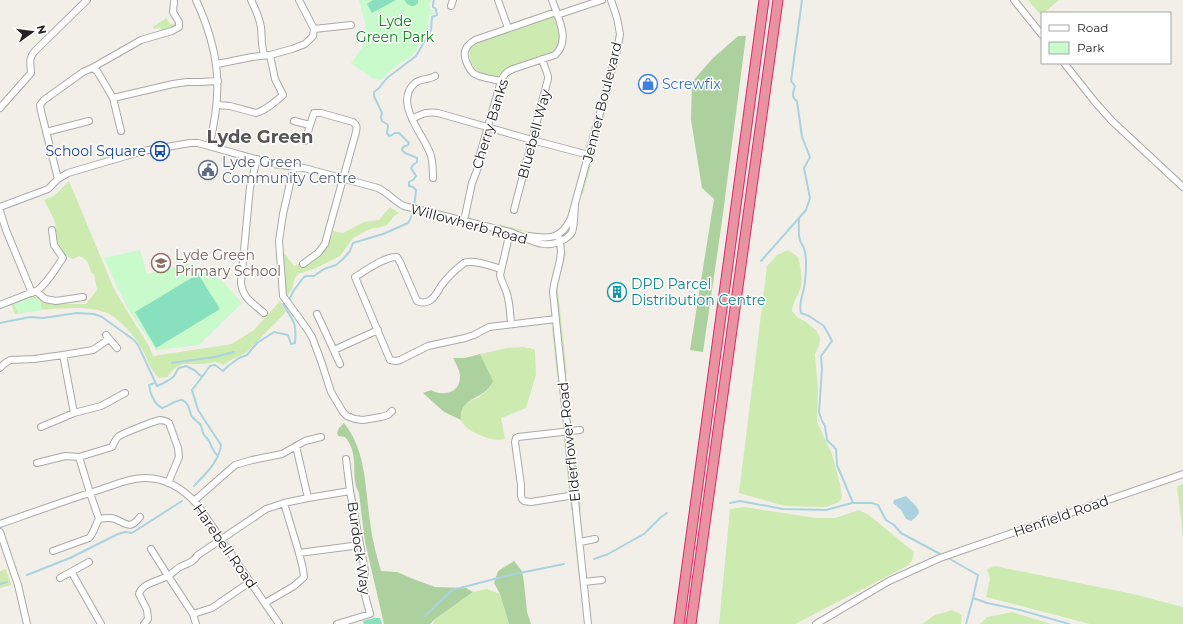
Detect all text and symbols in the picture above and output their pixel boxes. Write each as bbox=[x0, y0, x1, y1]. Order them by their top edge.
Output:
north arrow bbox=[12, 12, 52, 52]
park label: Lyde Green Park bbox=[356, 12, 435, 46]
legend bbox=[1041, 12, 1171, 64]
text: Road bbox=[1077, 20, 1108, 35]
text: N bbox=[34, 24, 50, 36]
street label: Jenner Boulevard bbox=[578, 40, 626, 165]
text: Park bbox=[1077, 40, 1105, 55]
shop icon: Screwfix bbox=[637, 73, 659, 95]
place label: Screwfix bbox=[662, 75, 721, 93]
street label: Cherry Banks bbox=[468, 77, 512, 171]
street label: Bluebell Way bbox=[513, 87, 555, 181]
district label: Lyde Green bbox=[207, 126, 313, 148]
bus stop icon: School Square bbox=[149, 140, 171, 162]
place label: School Square bbox=[46, 142, 146, 160]
place label: Lyde Green Community Centre bbox=[222, 153, 356, 187]
public building icon: Lyde Green Community Centre bbox=[197, 159, 219, 181]
street label: Willowherb Road bbox=[408, 200, 530, 248]
place label: Lyde Green Primary School bbox=[175, 246, 281, 280]
school or university icon: Lyde Green Primary School bbox=[150, 252, 172, 274]
place label: DPD Parcel Distribution Centre bbox=[631, 275, 765, 309]
building icon: DPD Parcel Distribution Centre bbox=[606, 281, 628, 303]
street label: Elderflower Road bbox=[554, 381, 584, 503]
street label: Henfield Road bbox=[1011, 491, 1111, 541]
street label: Harebell Road bbox=[189, 500, 261, 592]
street label: Burdock Way bbox=[344, 500, 374, 596]

